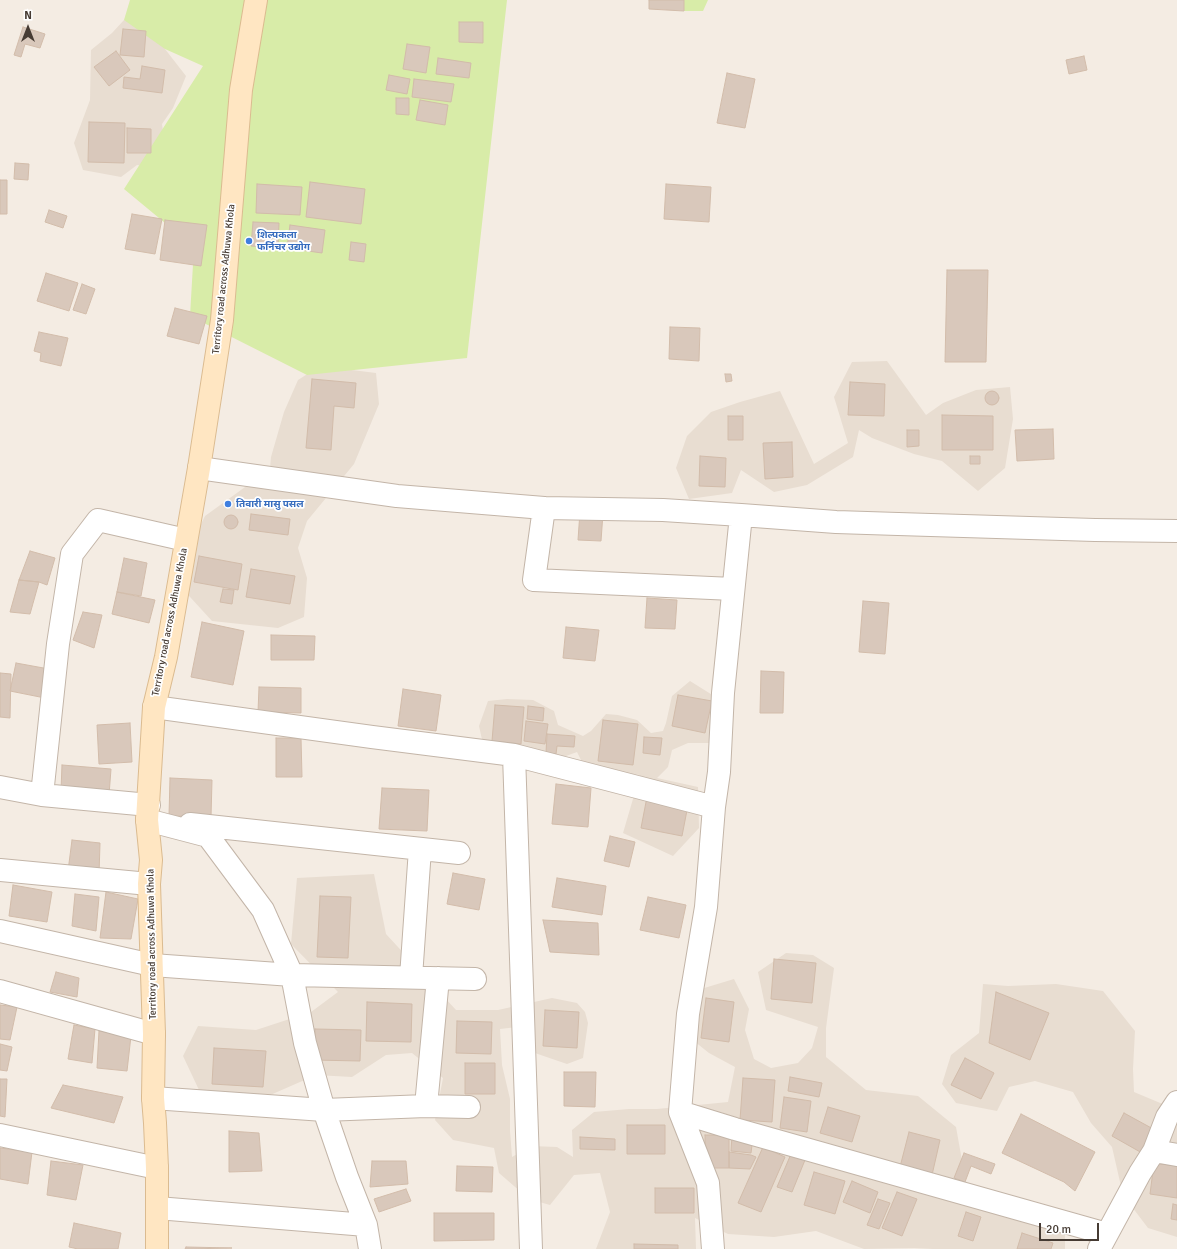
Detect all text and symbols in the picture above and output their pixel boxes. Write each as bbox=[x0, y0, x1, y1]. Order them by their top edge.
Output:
north arrow bbox=[8, 8, 48, 48]
text: N bbox=[24, 9, 32, 22]
street label: Territory road across Adhuwa Khola bbox=[210, 203, 238, 355]
place label: शिल्पकला फर्निचर उद्योग bbox=[257, 229, 310, 252]
marker: शिल्पकला फर्निचर उद्योग bbox=[244, 236, 254, 246]
place label: तिवारी मासु पसल bbox=[236, 498, 304, 510]
marker: तिवारी मासु पसल bbox=[223, 499, 233, 509]
street label: Territory road across Adhuwa Khola bbox=[150, 547, 190, 697]
street label: Territory road across Adhuwa Khola bbox=[145, 869, 159, 1019]
scale bar bbox=[1041, 1215, 1101, 1241]
text: 20 m bbox=[1046, 1222, 1071, 1237]

